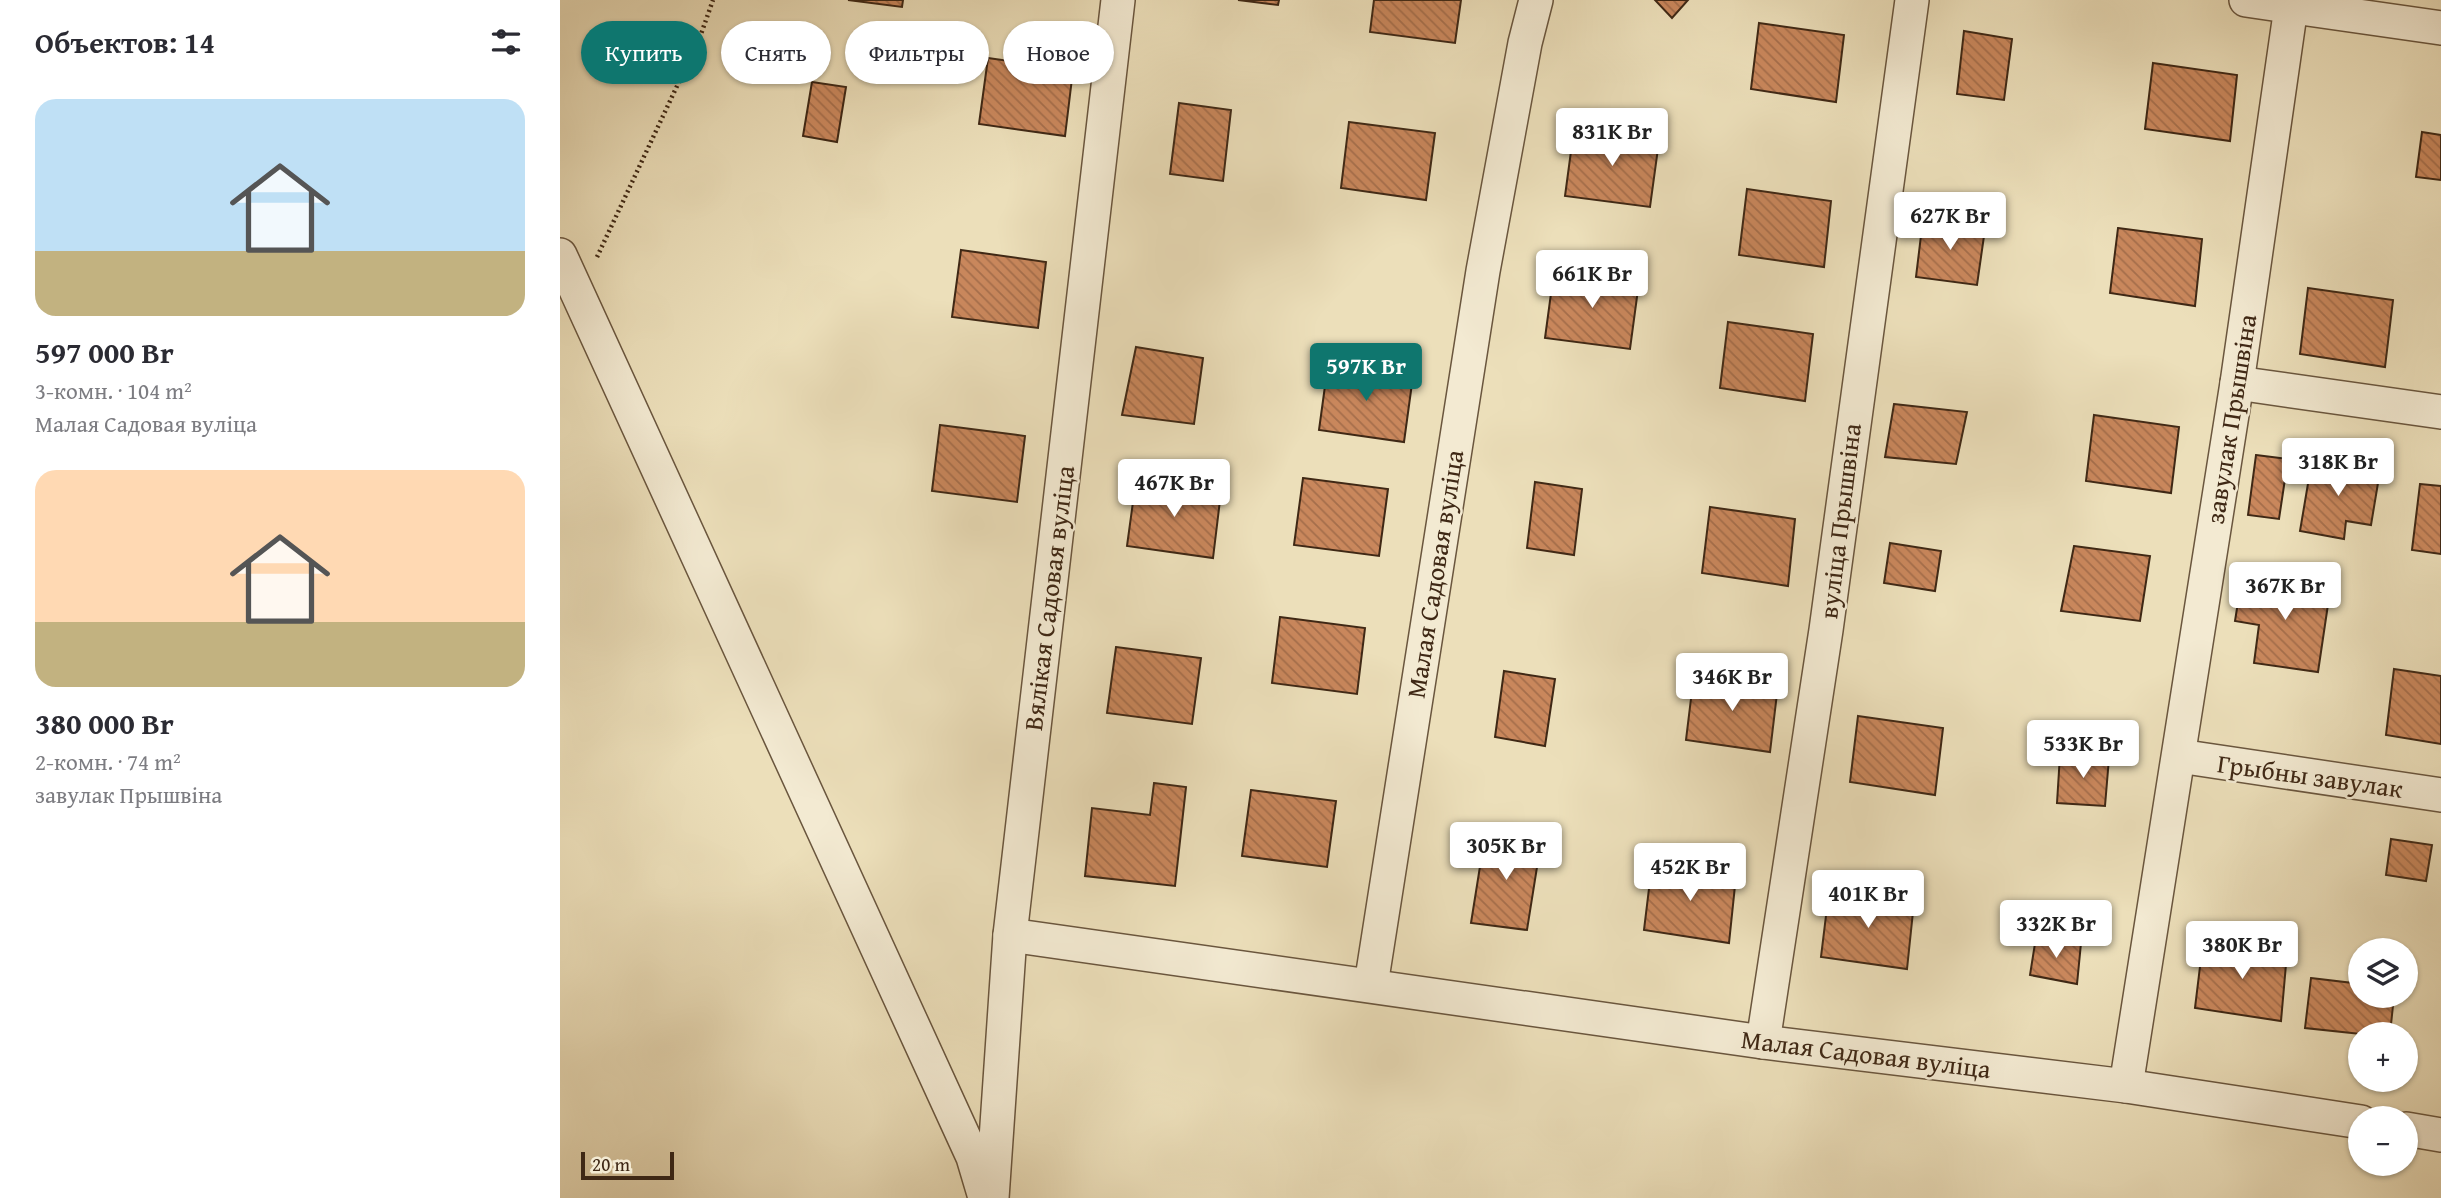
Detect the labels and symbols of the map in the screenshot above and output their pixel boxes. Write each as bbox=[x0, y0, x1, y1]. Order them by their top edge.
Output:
pin: 831K Br bbox=[1547, 108, 1677, 168]
pin: 627K Br bbox=[1885, 192, 2015, 252]
pin: 661K Br bbox=[1527, 250, 1657, 310]
street label: завулак Прышвіна bbox=[2195, 311, 2266, 527]
pin: 597K Br bbox=[1301, 344, 1431, 403]
street label: вуліца Прышвіна bbox=[1808, 420, 1871, 621]
pin: 318K Br bbox=[2273, 438, 2403, 498]
street label: Малая Садовая вуліца bbox=[1396, 446, 1473, 701]
pin: 467K Br bbox=[1109, 460, 1239, 519]
street label: Вялікая Садовая вуліца bbox=[1013, 462, 1084, 733]
pin: 367K Br bbox=[2220, 562, 2350, 622]
pin: 346K Br bbox=[1667, 654, 1797, 713]
pin: 533K Br bbox=[2018, 720, 2148, 780]
street label: Грыбны завулак bbox=[2215, 743, 2406, 808]
pin: 305K Br bbox=[1441, 822, 1571, 882]
pin: 452K Br bbox=[1625, 844, 1755, 903]
pin: 401K Br bbox=[1803, 870, 1933, 930]
pin: 332K Br bbox=[1991, 900, 2121, 960]
pin: 380K Br bbox=[2177, 922, 2307, 981]
street label: Малая Садовая вуліца bbox=[1739, 1019, 1994, 1088]
scale bar bbox=[581, 1149, 674, 1181]

